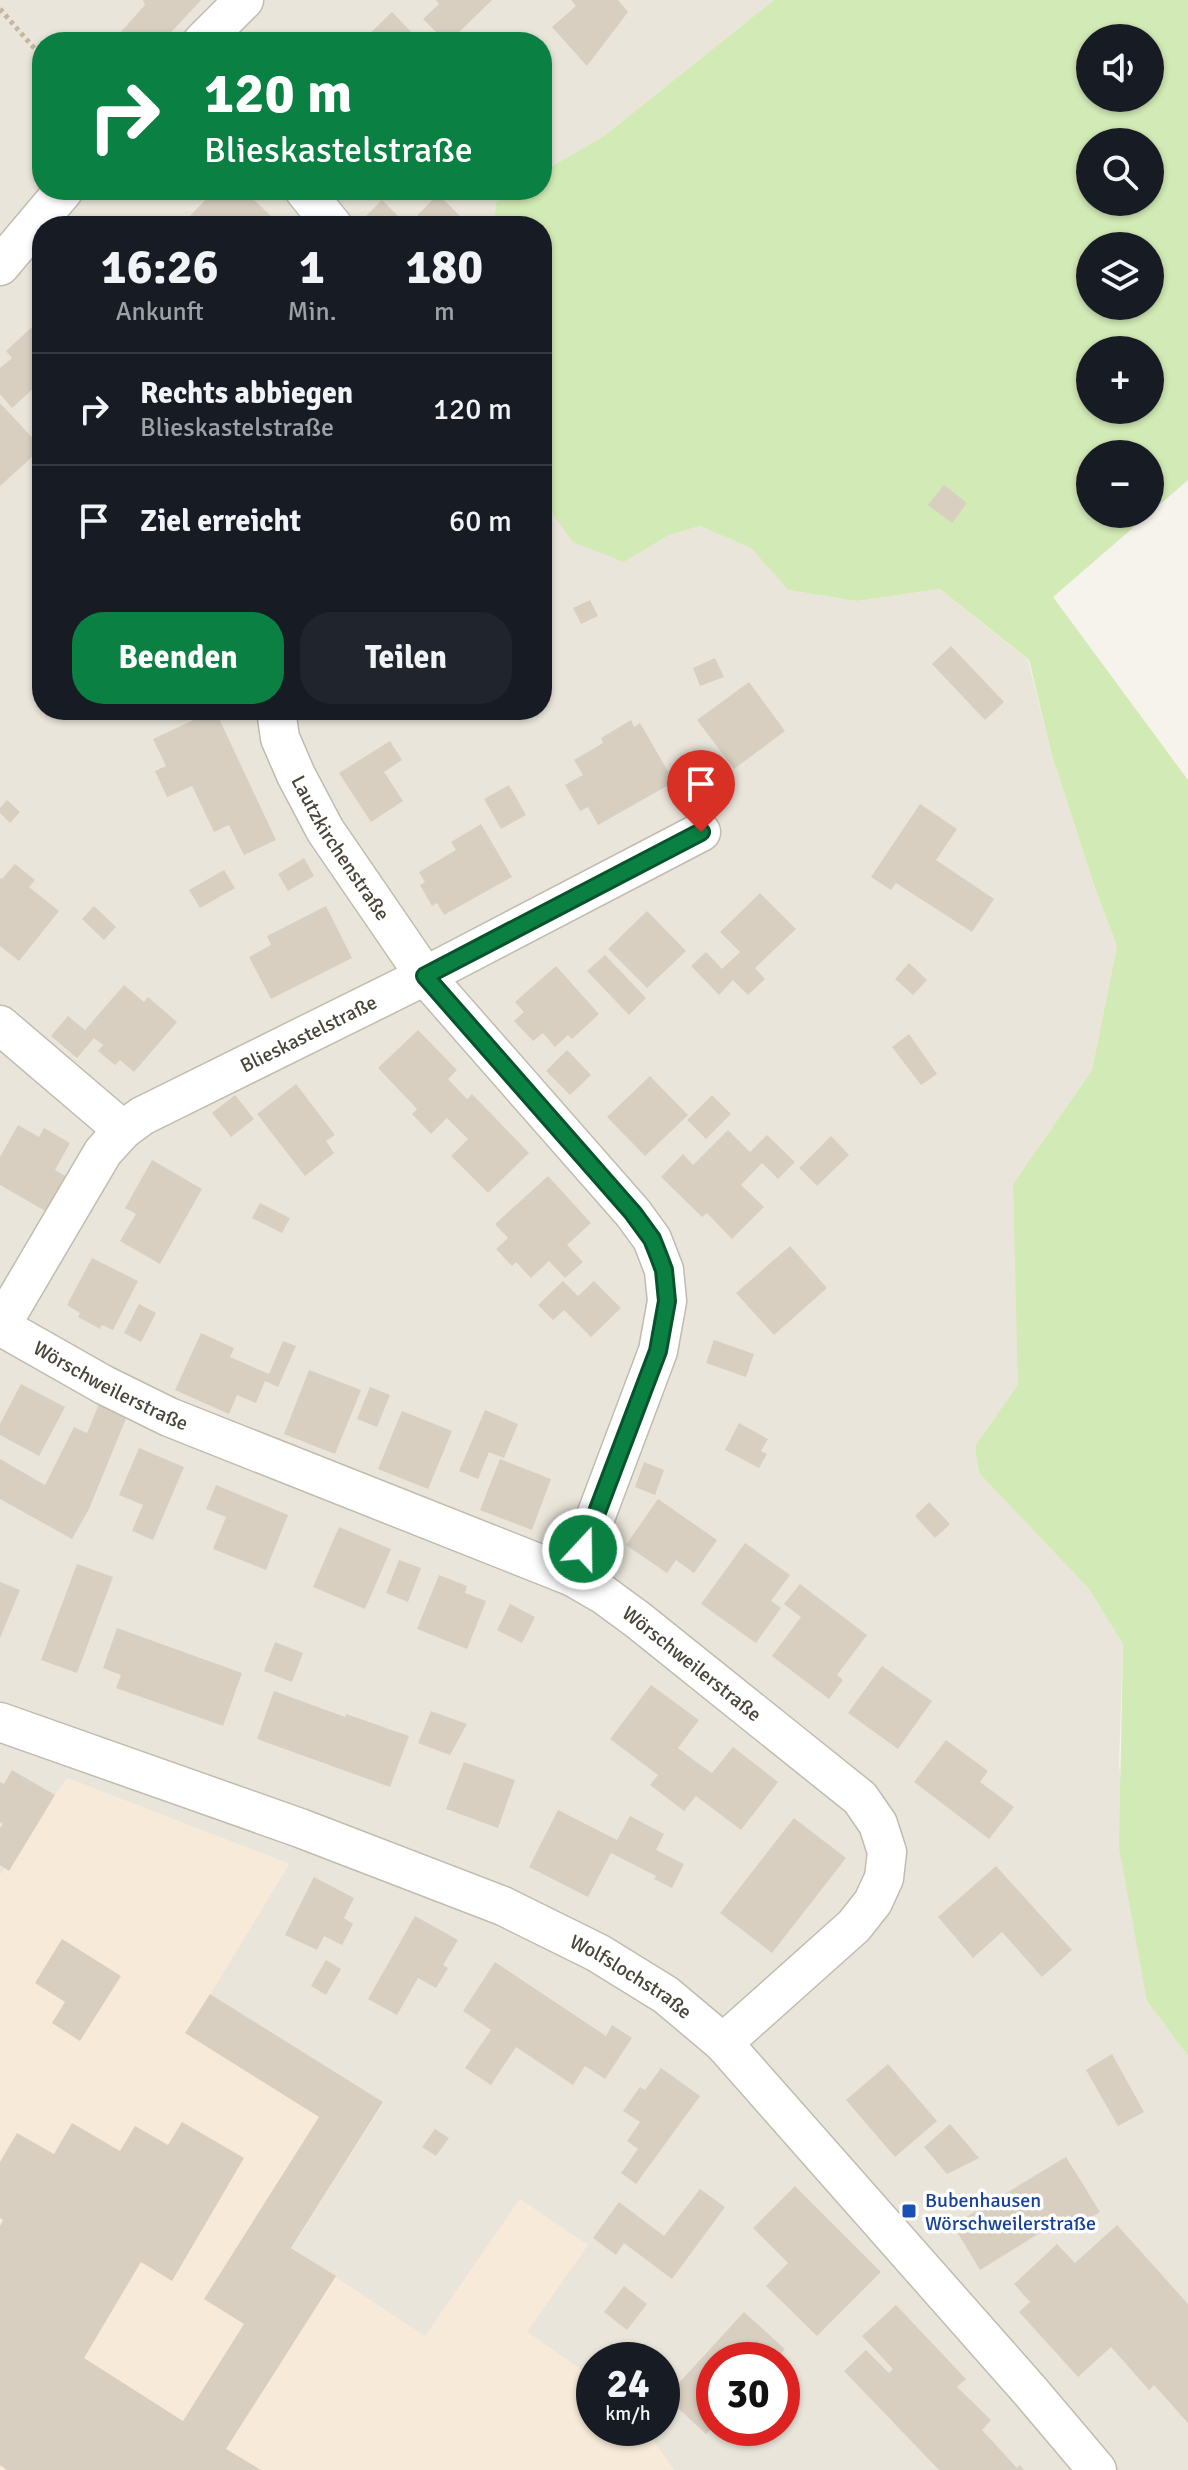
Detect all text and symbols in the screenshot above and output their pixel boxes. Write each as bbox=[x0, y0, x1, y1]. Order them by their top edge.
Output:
map controls bbox=[1076, 24, 1164, 528]
button: sound bbox=[1076, 24, 1164, 112]
text: 120 m bbox=[204, 59, 352, 128]
icon: right bbox=[72, 64, 176, 168]
text: Blieskastelstraße bbox=[204, 128, 473, 173]
button: search bbox=[1076, 128, 1164, 216]
button: layers bbox=[1076, 232, 1164, 320]
text: 16:26 bbox=[101, 238, 219, 297]
text: 1 bbox=[299, 238, 325, 297]
text: 180 bbox=[405, 238, 483, 297]
text: Ankunft bbox=[116, 296, 204, 328]
text: Min. bbox=[287, 296, 337, 328]
text: m bbox=[434, 296, 455, 328]
button: + bbox=[1076, 336, 1164, 424]
text: Rechts abbiegen bbox=[140, 375, 353, 412]
icon: right bbox=[72, 387, 116, 431]
text: 120 m bbox=[433, 391, 512, 428]
text: Blieskastelstraße bbox=[140, 412, 334, 444]
button: − bbox=[1076, 440, 1164, 528]
icon: arrive bbox=[72, 499, 116, 543]
text: Ziel erreicht bbox=[140, 503, 301, 540]
text: 60 m bbox=[449, 503, 512, 540]
button: Beenden bbox=[72, 612, 284, 704]
button: Teilen bbox=[300, 612, 512, 704]
pin bbox=[667, 750, 735, 832]
icon: arrive bbox=[679, 762, 723, 806]
street label: Lautzkirchenstraße bbox=[286, 771, 396, 925]
street label: Blieskastelstraße bbox=[236, 989, 381, 1078]
street label: Wörschweilerstraße bbox=[29, 1335, 192, 1436]
position arrow bbox=[541, 1507, 625, 1591]
street label: Wörschweilerstraße bbox=[618, 1600, 767, 1727]
street label: Wolfslochstraße bbox=[566, 1929, 697, 2024]
place label: Bubenhausen Wörschweilerstraße bbox=[925, 2188, 1096, 2236]
marker: Bubenhausen Wörschweilerstraße bbox=[900, 2202, 918, 2220]
speed limit sign: 30 bbox=[696, 2342, 800, 2446]
text: 24 bbox=[606, 2359, 650, 2409]
text: km/h bbox=[605, 2401, 651, 2426]

